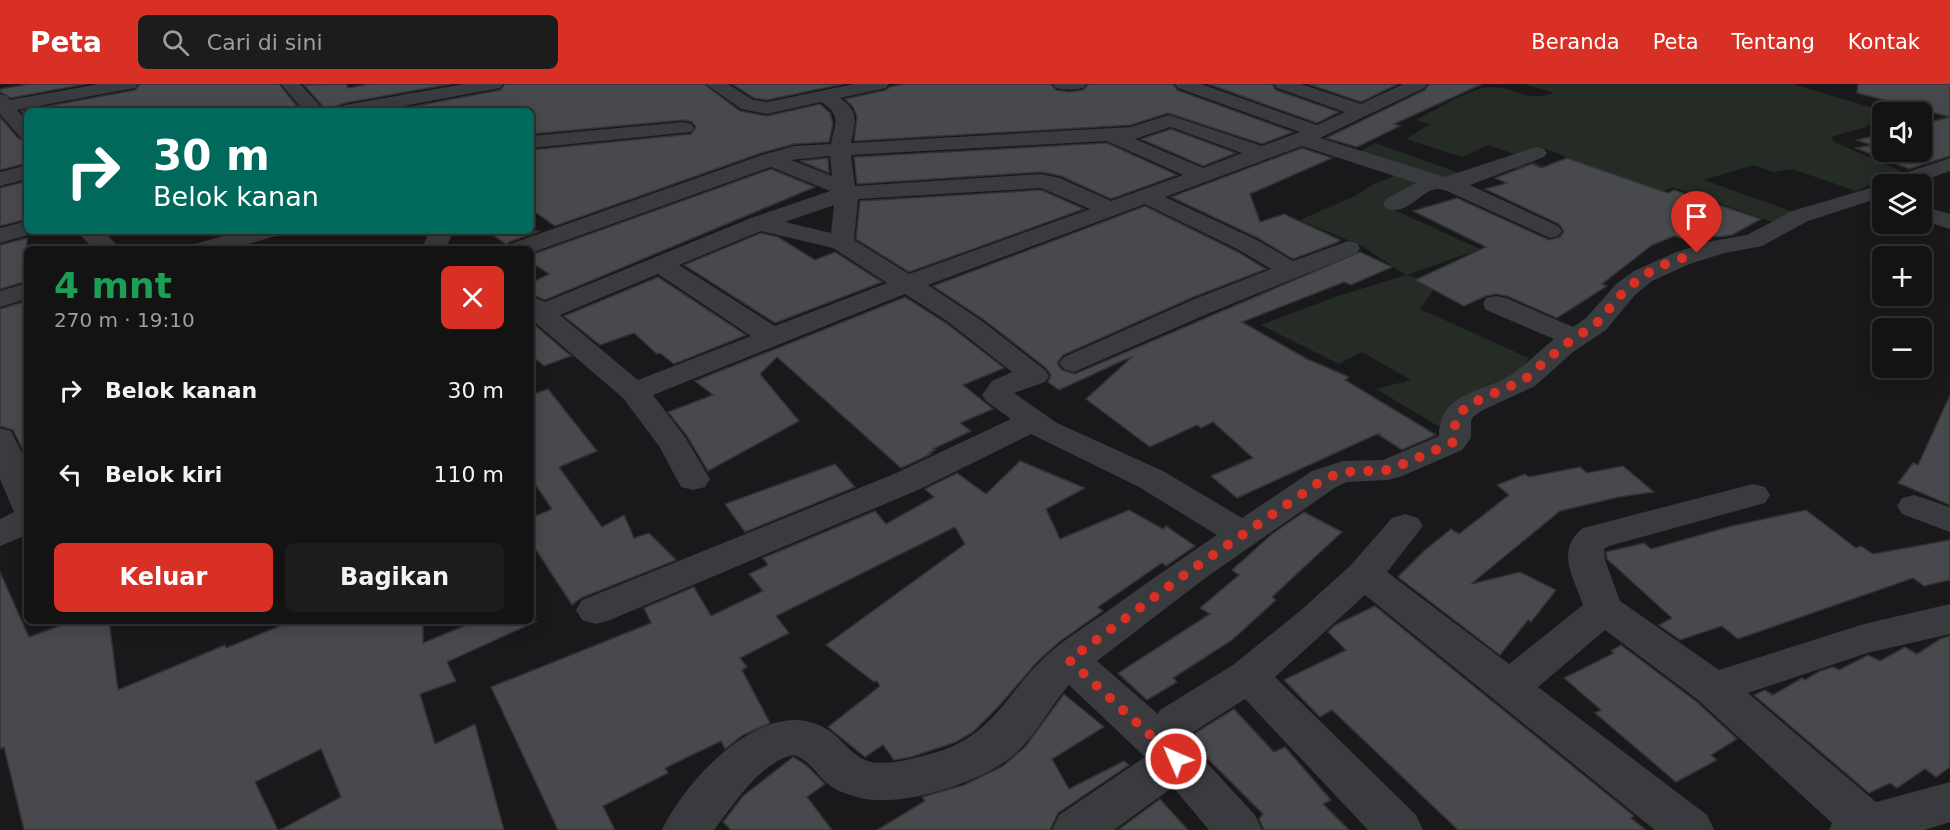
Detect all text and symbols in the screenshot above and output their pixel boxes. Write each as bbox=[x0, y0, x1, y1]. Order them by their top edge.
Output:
search box bbox=[138, 15, 558, 69]
text: Peta bbox=[30, 26, 102, 59]
icon: search bbox=[159, 26, 192, 59]
text: Cari di sini bbox=[207, 30, 323, 55]
text: Beranda bbox=[1531, 30, 1620, 54]
text: Peta bbox=[1653, 30, 1699, 54]
text: Tentang bbox=[1732, 30, 1815, 54]
text: Kontak bbox=[1848, 30, 1920, 54]
map controls bbox=[1872, 102, 1932, 378]
button: sound bbox=[1872, 102, 1932, 162]
text: 30 m bbox=[153, 131, 270, 180]
icon: right bbox=[54, 132, 132, 210]
button: layers bbox=[1872, 174, 1932, 234]
text: Belok kanan bbox=[153, 181, 319, 212]
pin bbox=[1671, 191, 1722, 253]
icon: arrive bbox=[1680, 200, 1713, 233]
button: + bbox=[1872, 246, 1932, 306]
text: 4 mnt bbox=[54, 265, 172, 306]
button: close bbox=[441, 266, 504, 329]
text: 270 m · 19:10 bbox=[54, 308, 195, 332]
button: − bbox=[1872, 318, 1932, 378]
icon: right bbox=[54, 374, 87, 407]
text: Belok kanan bbox=[105, 378, 257, 403]
text: 30 m bbox=[448, 378, 504, 403]
icon: left bbox=[54, 458, 87, 491]
text: Belok kiri bbox=[105, 462, 222, 487]
text: 110 m bbox=[434, 462, 504, 487]
button: Keluar bbox=[54, 543, 273, 612]
button: Bagikan bbox=[285, 543, 504, 612]
position arrow bbox=[1144, 727, 1208, 791]

